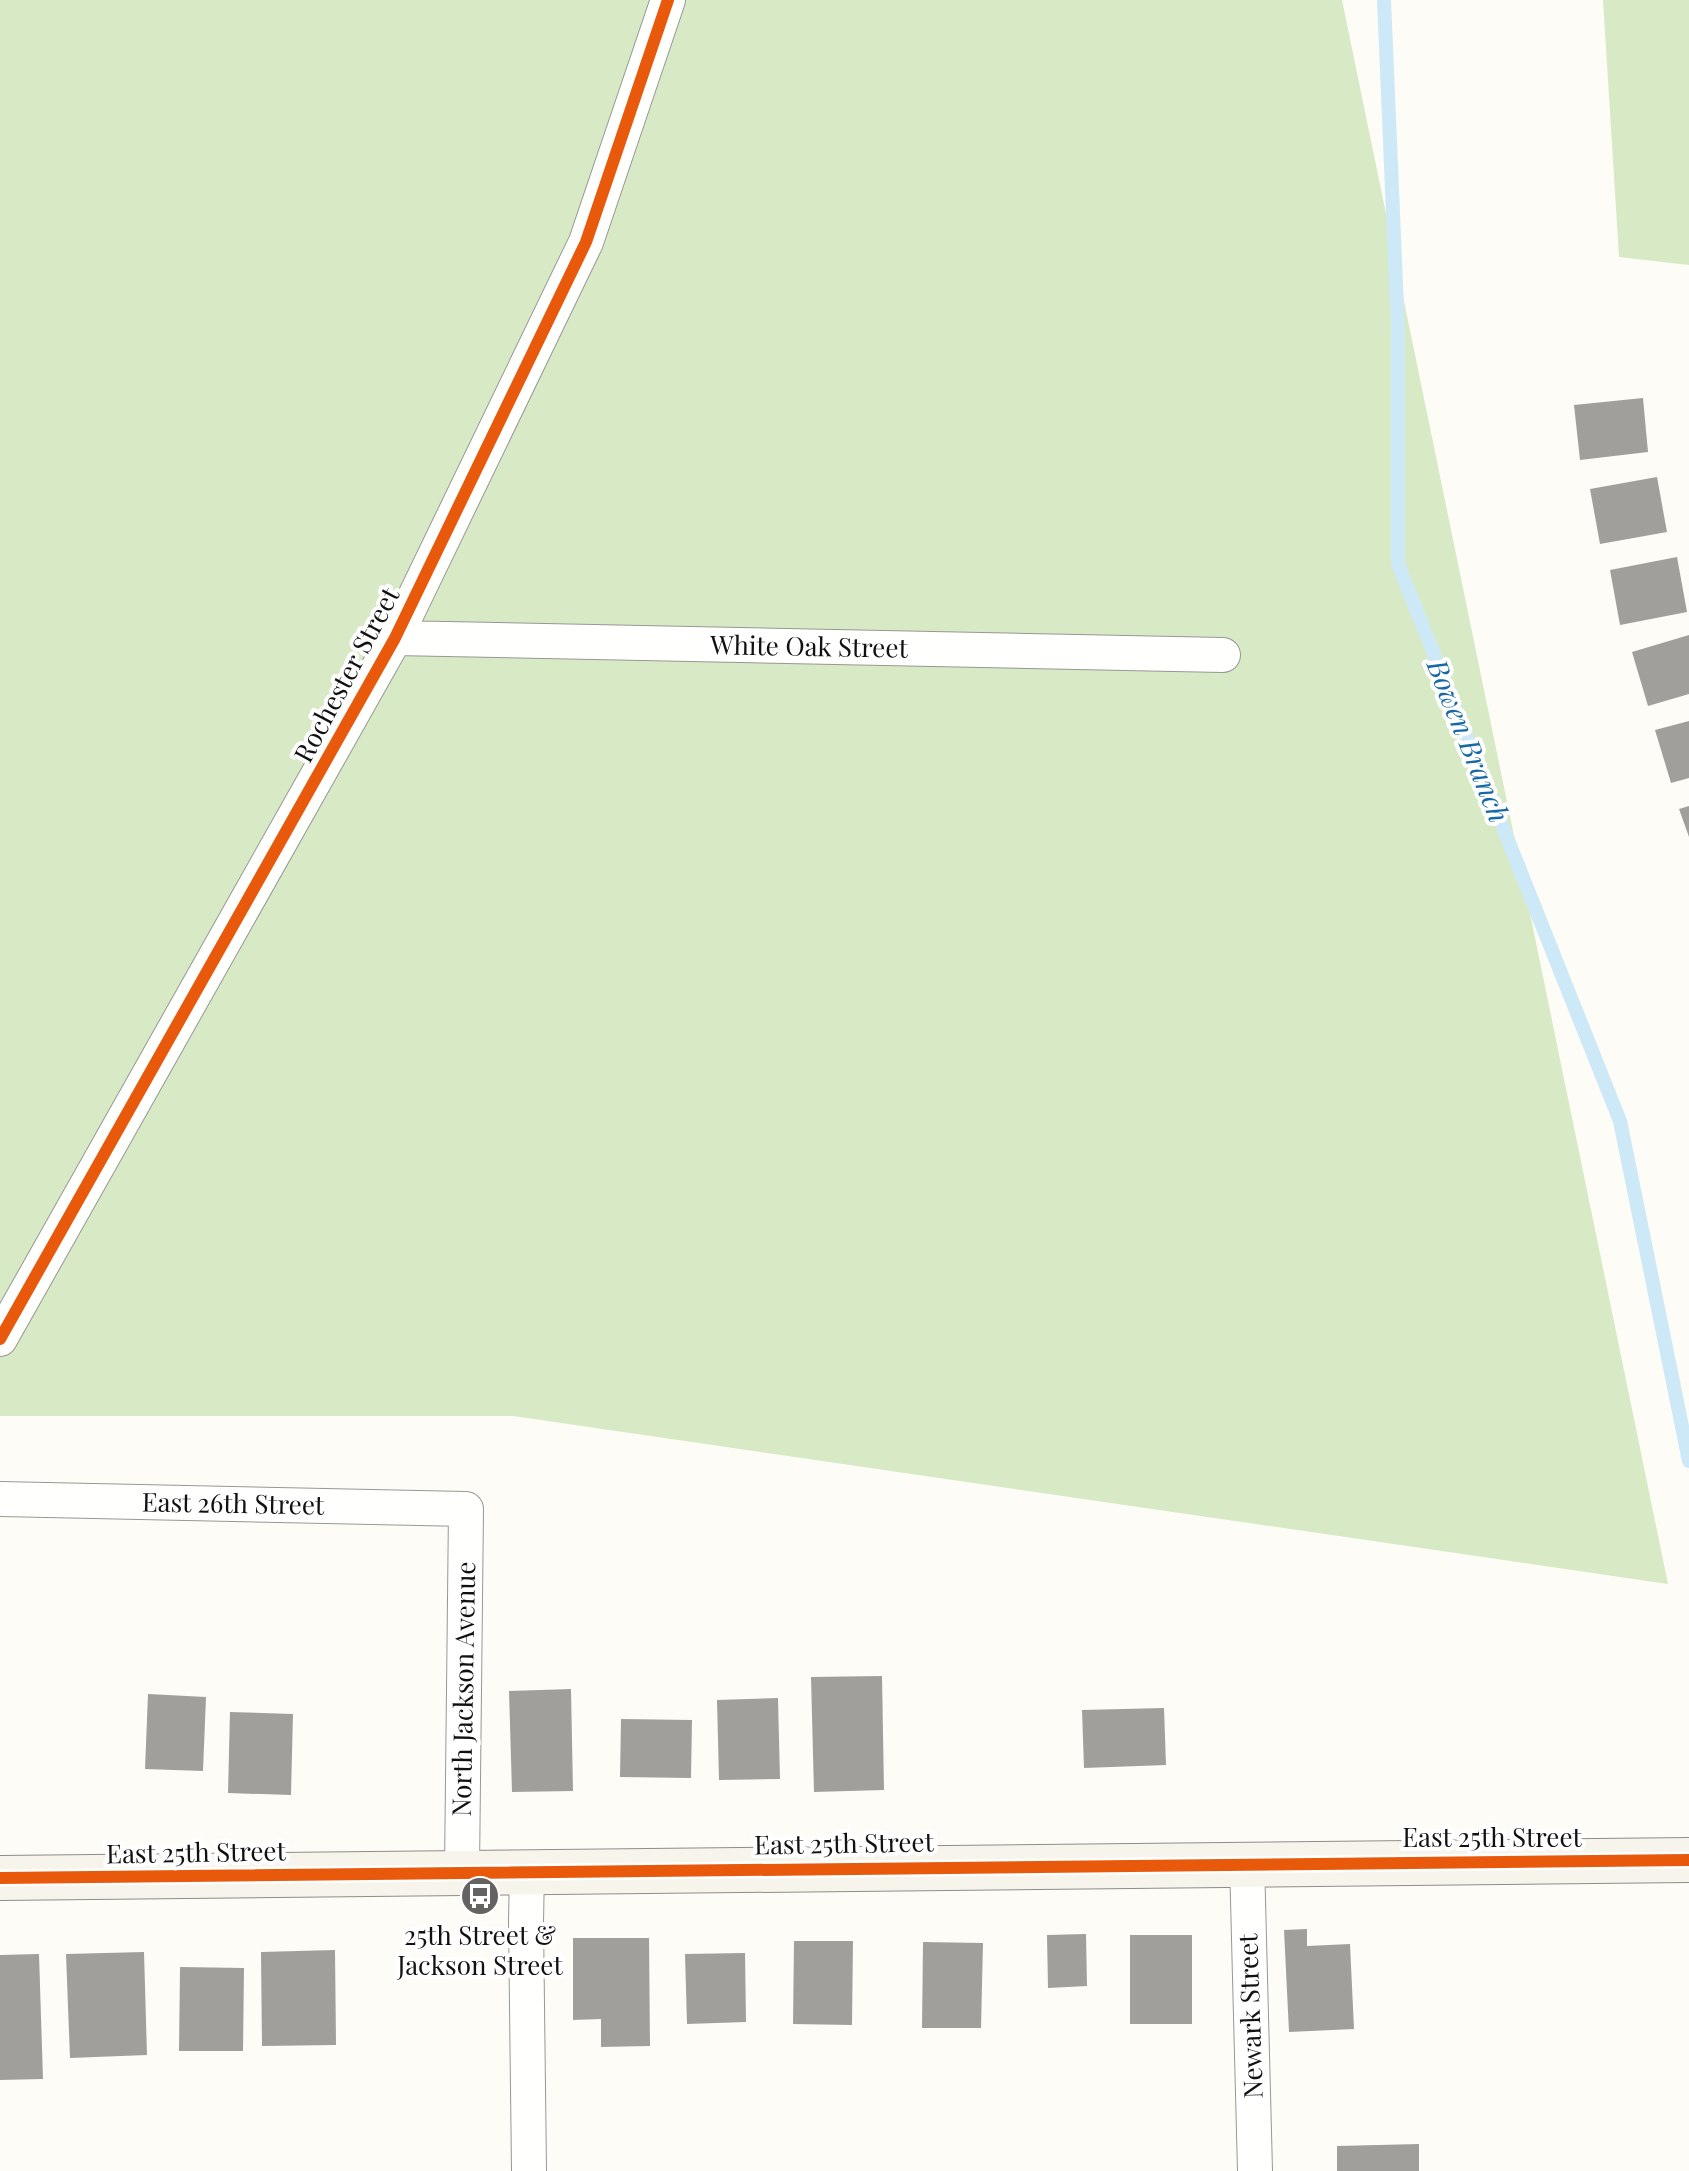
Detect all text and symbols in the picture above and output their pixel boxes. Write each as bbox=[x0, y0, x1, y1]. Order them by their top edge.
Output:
street label: Rochester Street bbox=[285, 580, 407, 768]
street label: White Oak Street bbox=[709, 626, 909, 665]
water label: Bowen Branch bbox=[1419, 652, 1519, 828]
street label: East 26th Street bbox=[142, 1483, 325, 1522]
street label: North Jackson Avenue bbox=[443, 1561, 482, 1817]
street label: East 25th Street bbox=[1402, 1819, 1583, 1854]
street label: East 25th Street bbox=[754, 1823, 935, 1862]
street label: East 25th Street bbox=[106, 1832, 287, 1871]
bus stop icon: 25th Street & Jackson Street bbox=[459, 1875, 501, 1917]
place label: 25th Street & Jackson Street bbox=[396, 1917, 564, 1982]
street label: Newark Street bbox=[1229, 1932, 1270, 2099]

